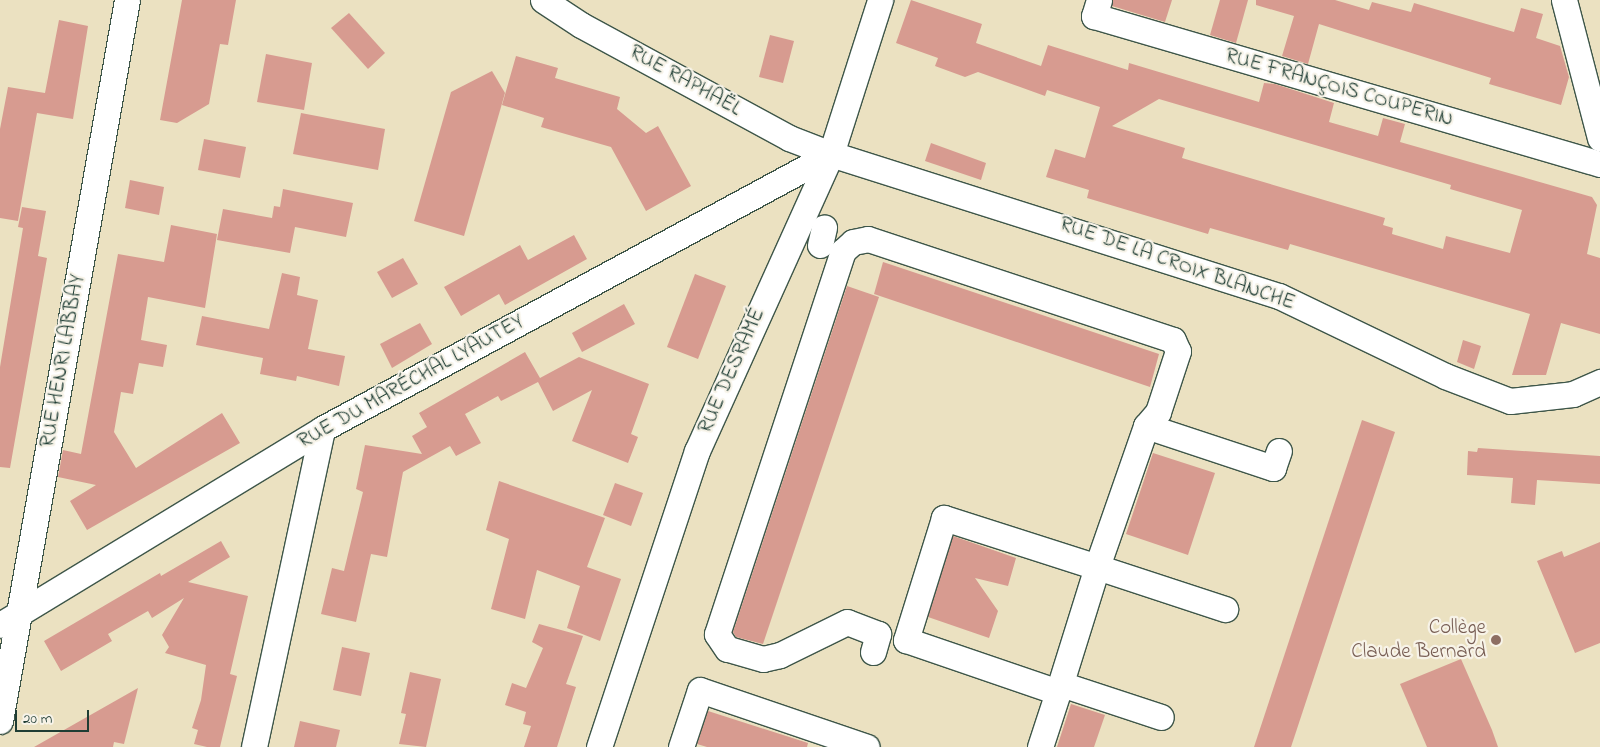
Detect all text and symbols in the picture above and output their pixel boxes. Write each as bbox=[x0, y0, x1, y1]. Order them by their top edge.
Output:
street label: RUE RAPHAËL bbox=[625, 40, 745, 122]
street label: RUE FRANÇOIS COUPERIN bbox=[1222, 43, 1456, 133]
street label: RUE DE LA CROIX BLANCHE bbox=[1056, 212, 1298, 316]
street label: RUE HENRI LABBAY bbox=[35, 272, 91, 450]
street label: RUE DESRAMÉ bbox=[693, 304, 771, 438]
street label: RUE DU MARÉCHAL LYAUTEY bbox=[294, 309, 528, 455]
place label: Collège Claude Bernard bbox=[1351, 615, 1486, 665]
marker: Collège Claude Bernard bbox=[1490, 634, 1502, 646]
scale bar bbox=[18, 700, 91, 732]
text: 20 m bbox=[23, 708, 52, 730]

